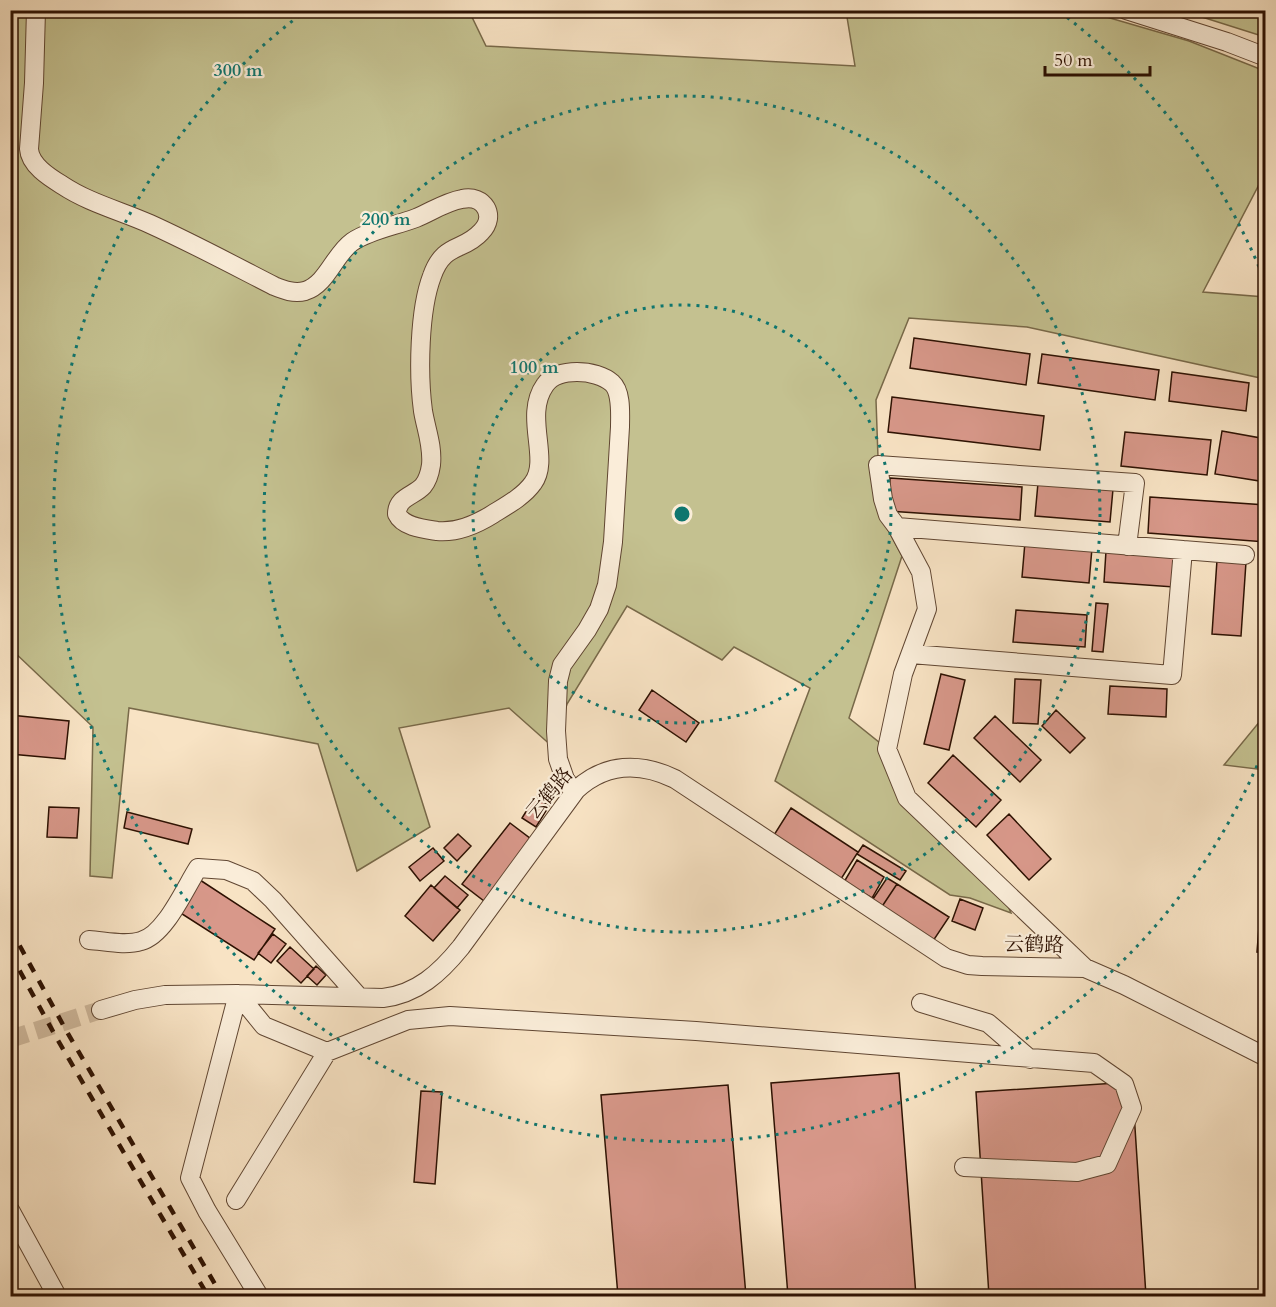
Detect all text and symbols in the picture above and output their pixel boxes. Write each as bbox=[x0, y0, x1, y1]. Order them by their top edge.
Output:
scale bar bbox=[1045, 39, 1150, 77]
text: 50 m bbox=[1054, 48, 1093, 73]
text: 300 m bbox=[213, 58, 263, 83]
text: 200 m bbox=[361, 207, 411, 232]
text: 100 m bbox=[509, 355, 559, 380]
centre of rings bbox=[672, 504, 692, 524]
street label: 云鹤路 bbox=[520, 762, 579, 825]
street label: 云鹤路 bbox=[1004, 930, 1064, 959]

